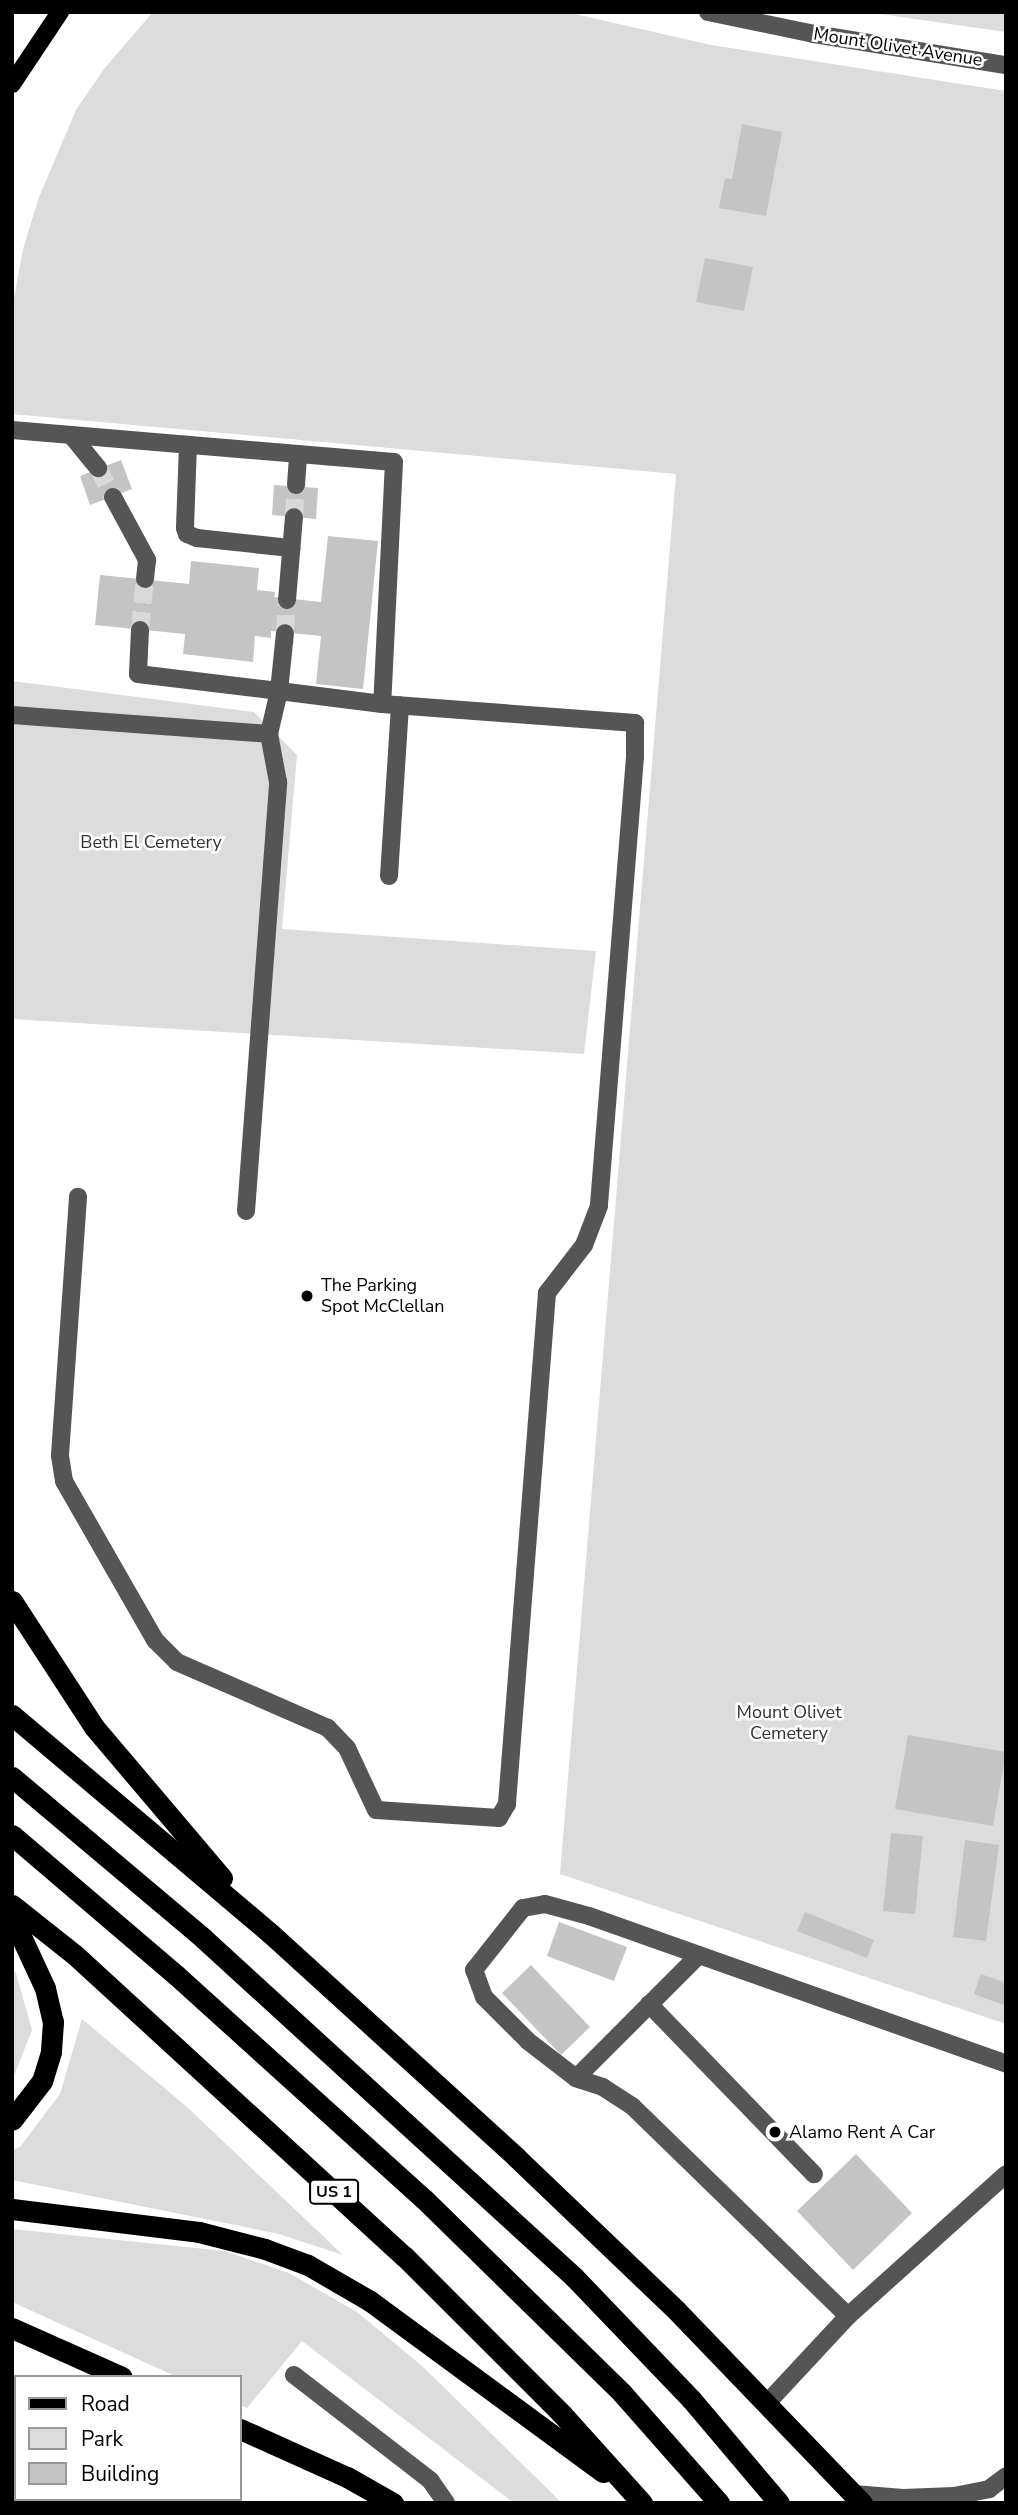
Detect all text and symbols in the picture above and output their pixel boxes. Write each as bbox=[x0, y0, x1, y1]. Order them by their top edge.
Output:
street label: Mount Olivet Avenue bbox=[812, 23, 984, 71]
park label: Beth El Cemetery bbox=[80, 831, 222, 853]
place label: The Parking Spot McClellan bbox=[321, 1275, 444, 1318]
marker: The Parking Spot McClellan bbox=[299, 1288, 315, 1304]
park label: Mount Olivet Cemetery bbox=[737, 1702, 841, 1744]
place label: Alamo Rent A Car bbox=[789, 2121, 935, 2143]
marker: Alamo Rent A Car bbox=[767, 2124, 783, 2140]
road number: US 1 bbox=[308, 2180, 360, 2204]
legend bbox=[14, 2375, 242, 2501]
text: Road bbox=[81, 2390, 130, 2418]
text: Park bbox=[81, 2425, 123, 2453]
text: Building bbox=[81, 2460, 159, 2488]

